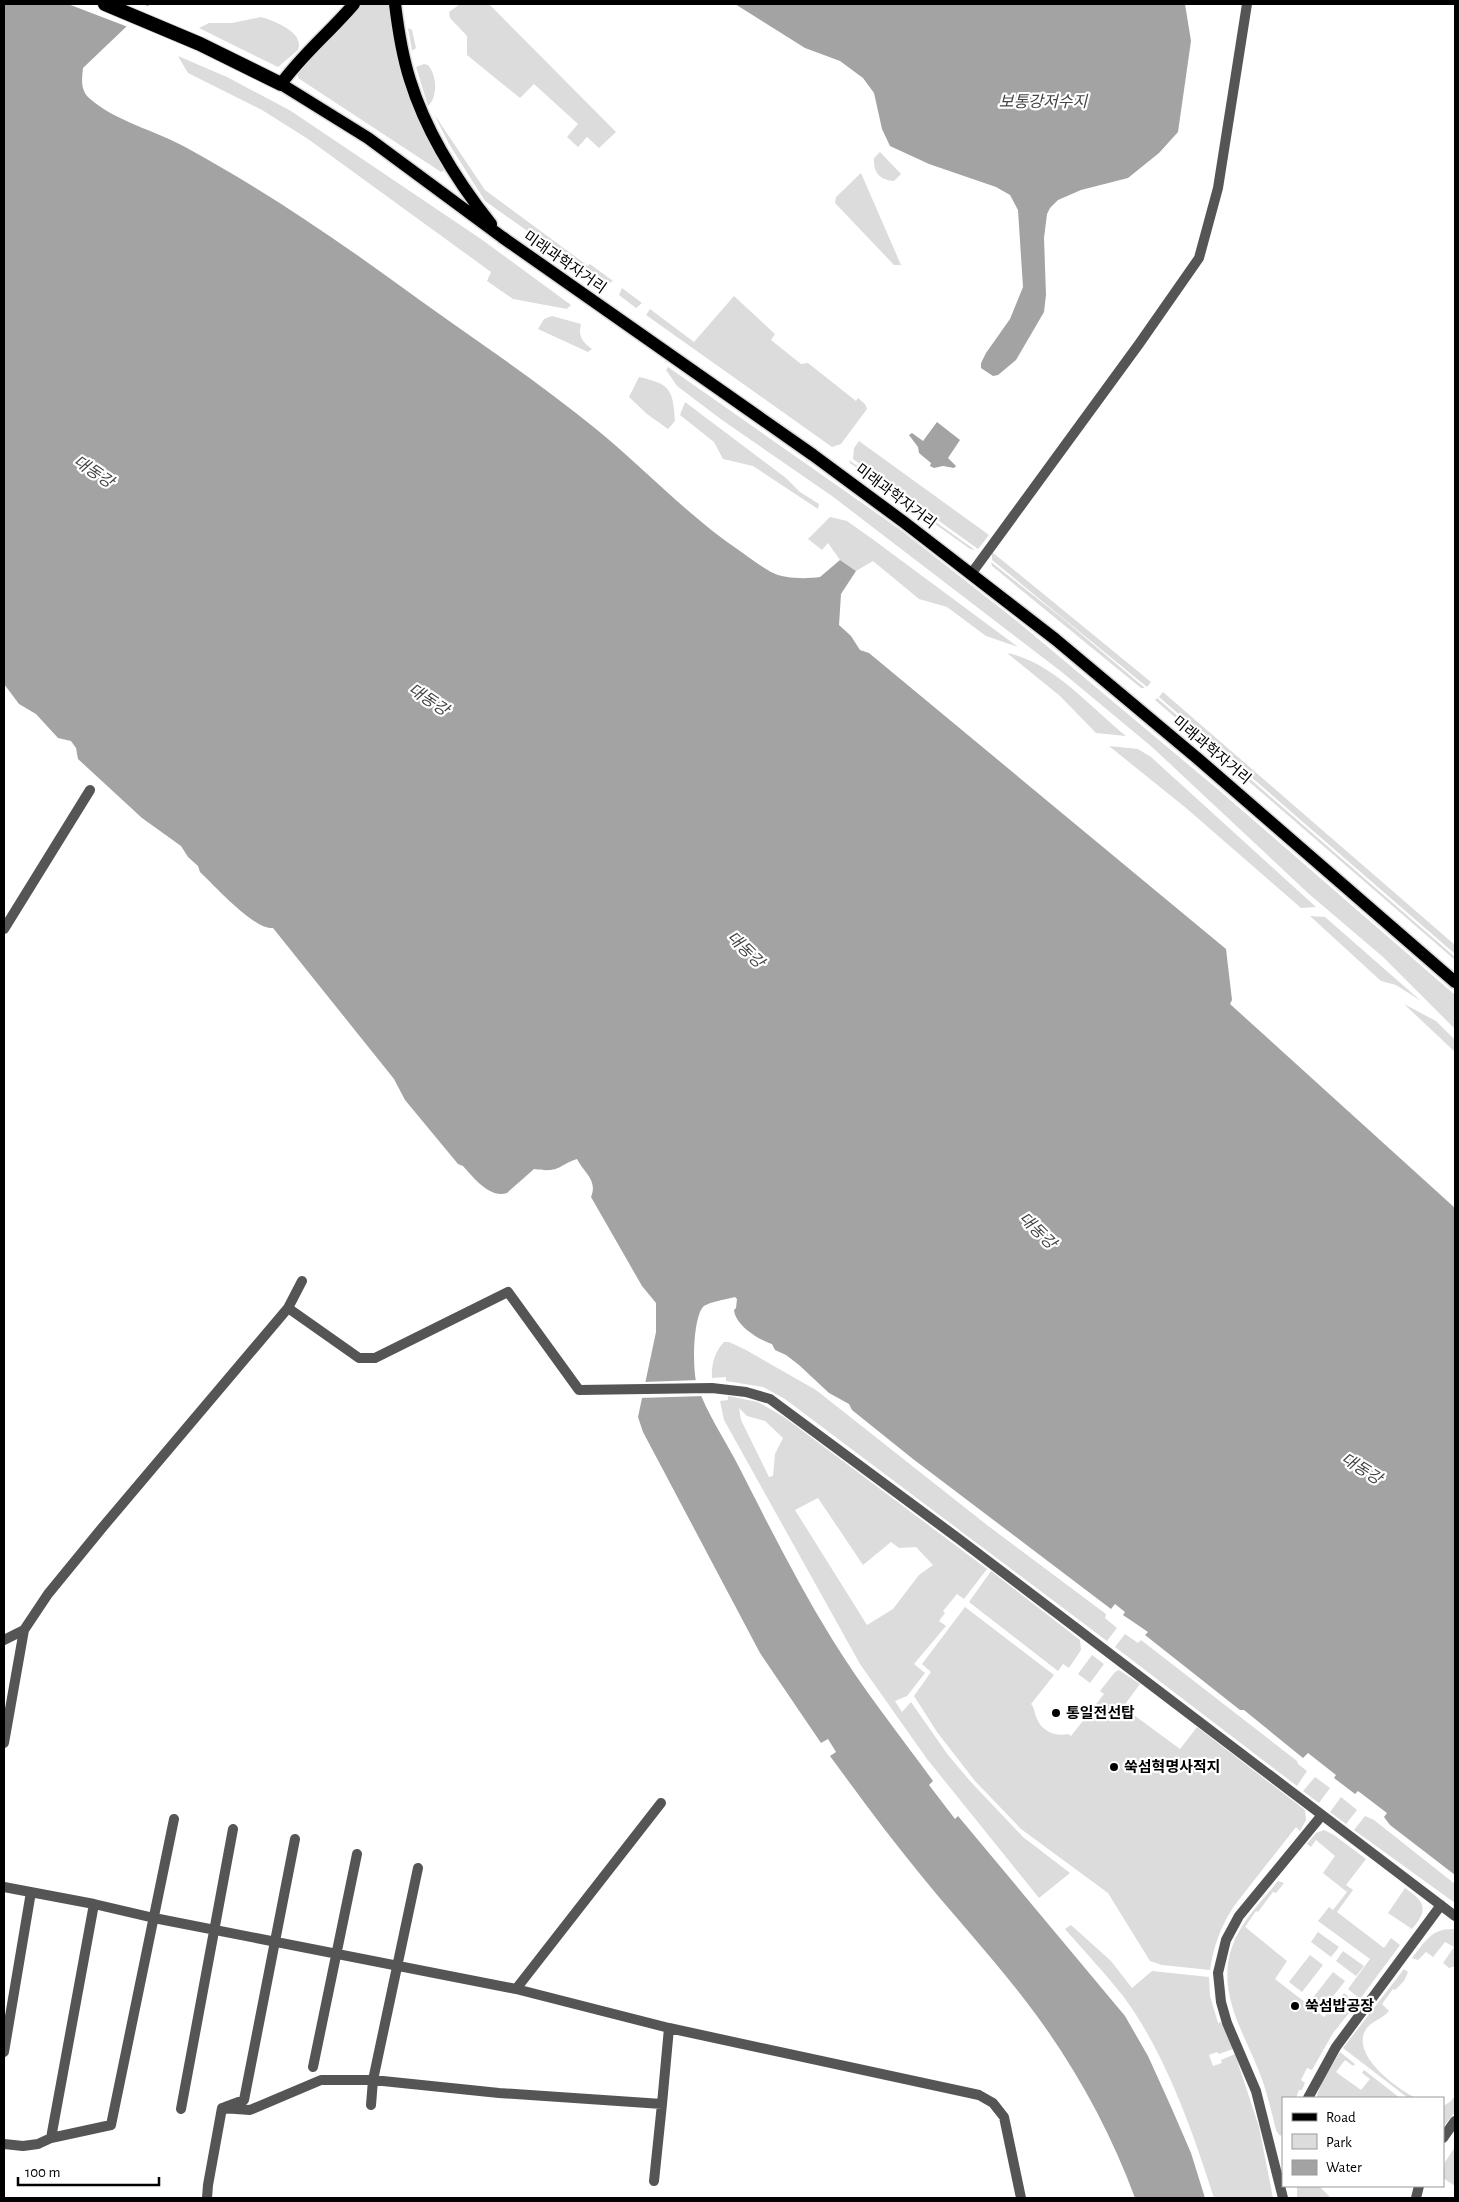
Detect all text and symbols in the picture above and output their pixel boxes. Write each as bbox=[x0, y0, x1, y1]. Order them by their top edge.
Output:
water label: 보통강저수지 bbox=[999, 93, 1088, 110]
street label: 미래과학자거리 bbox=[521, 227, 610, 296]
water label: 대동강 bbox=[71, 452, 119, 492]
street label: 미래과학자거리 bbox=[853, 460, 940, 531]
water label: 대동강 bbox=[406, 680, 454, 720]
street label: 미래과학자거리 bbox=[1170, 712, 1255, 787]
water label: 대동강 bbox=[724, 928, 769, 972]
water label: 대동강 bbox=[1016, 1209, 1061, 1253]
water label: 대동강 bbox=[1339, 1450, 1387, 1489]
place label: 통일전선탑 bbox=[1066, 1705, 1135, 1721]
marker: 통일전선탑 bbox=[1050, 1707, 1062, 1719]
place label: 쑥섬혁명사적지 bbox=[1124, 1759, 1221, 1775]
marker: 쑥섬혁명사적지 bbox=[1108, 1761, 1120, 1773]
place label: 쑥섬밥공장 bbox=[1305, 1998, 1374, 2014]
marker: 쑥섬밥공장 bbox=[1289, 2000, 1301, 2012]
legend bbox=[1282, 2097, 1444, 2187]
text: Road bbox=[1326, 2110, 1356, 2125]
text: Park bbox=[1326, 2135, 1352, 2150]
scale bar bbox=[18, 2154, 159, 2186]
text: Water bbox=[1326, 2160, 1362, 2175]
text: 100 m bbox=[25, 2165, 60, 2180]

